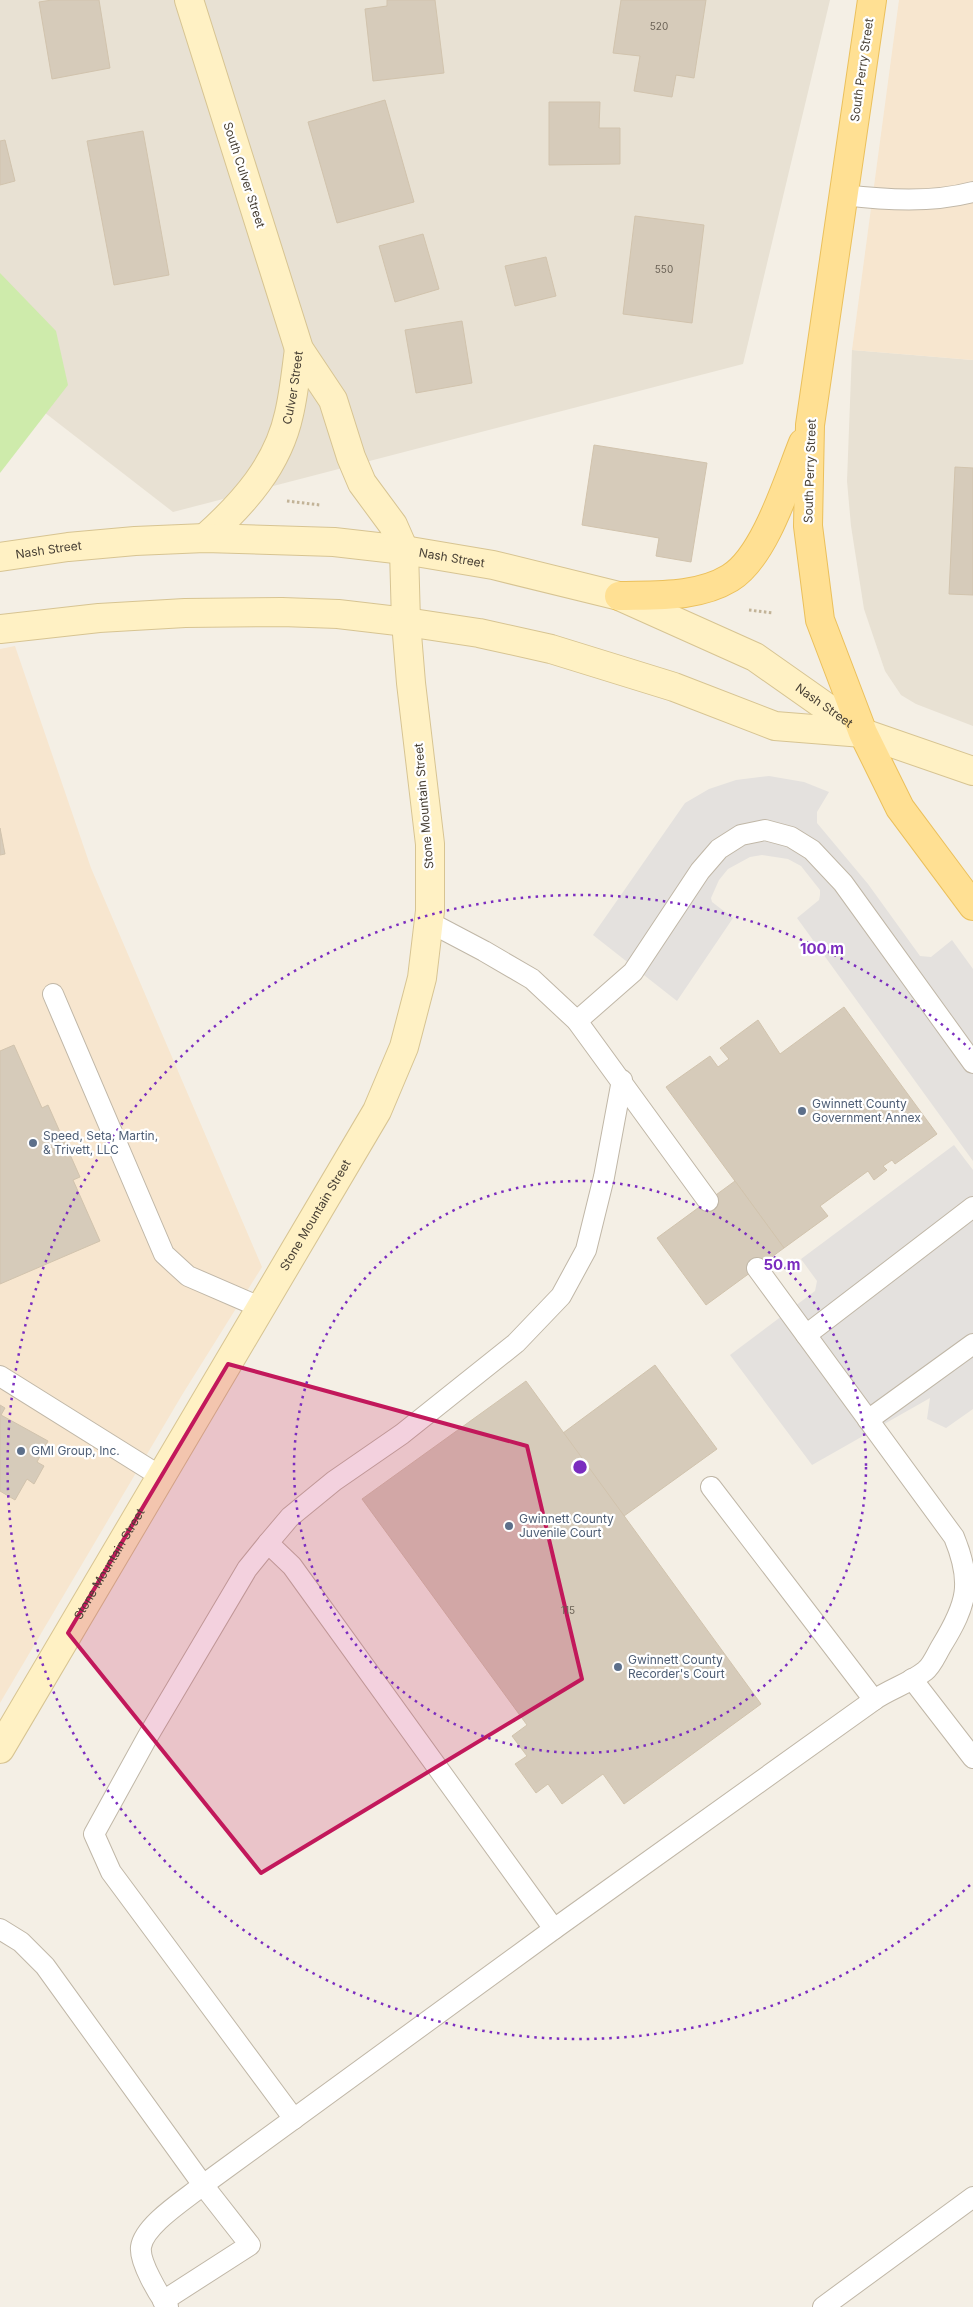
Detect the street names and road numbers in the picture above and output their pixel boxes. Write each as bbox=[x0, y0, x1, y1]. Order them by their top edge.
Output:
street label: South Perry Street bbox=[847, 17, 876, 123]
street label: South Culver Street bbox=[220, 120, 269, 230]
street label: Culver Street bbox=[279, 350, 306, 426]
street label: South Perry Street bbox=[800, 418, 819, 523]
street label: Nash Street bbox=[14, 538, 82, 562]
street label: Nash Street bbox=[418, 545, 486, 570]
street label: Nash Street bbox=[793, 680, 856, 730]
street label: Stone Mountain Street bbox=[411, 742, 436, 870]
street label: Stone Mountain Street bbox=[276, 1157, 354, 1273]
street label: Stone Mountain Street bbox=[70, 1505, 148, 1622]

